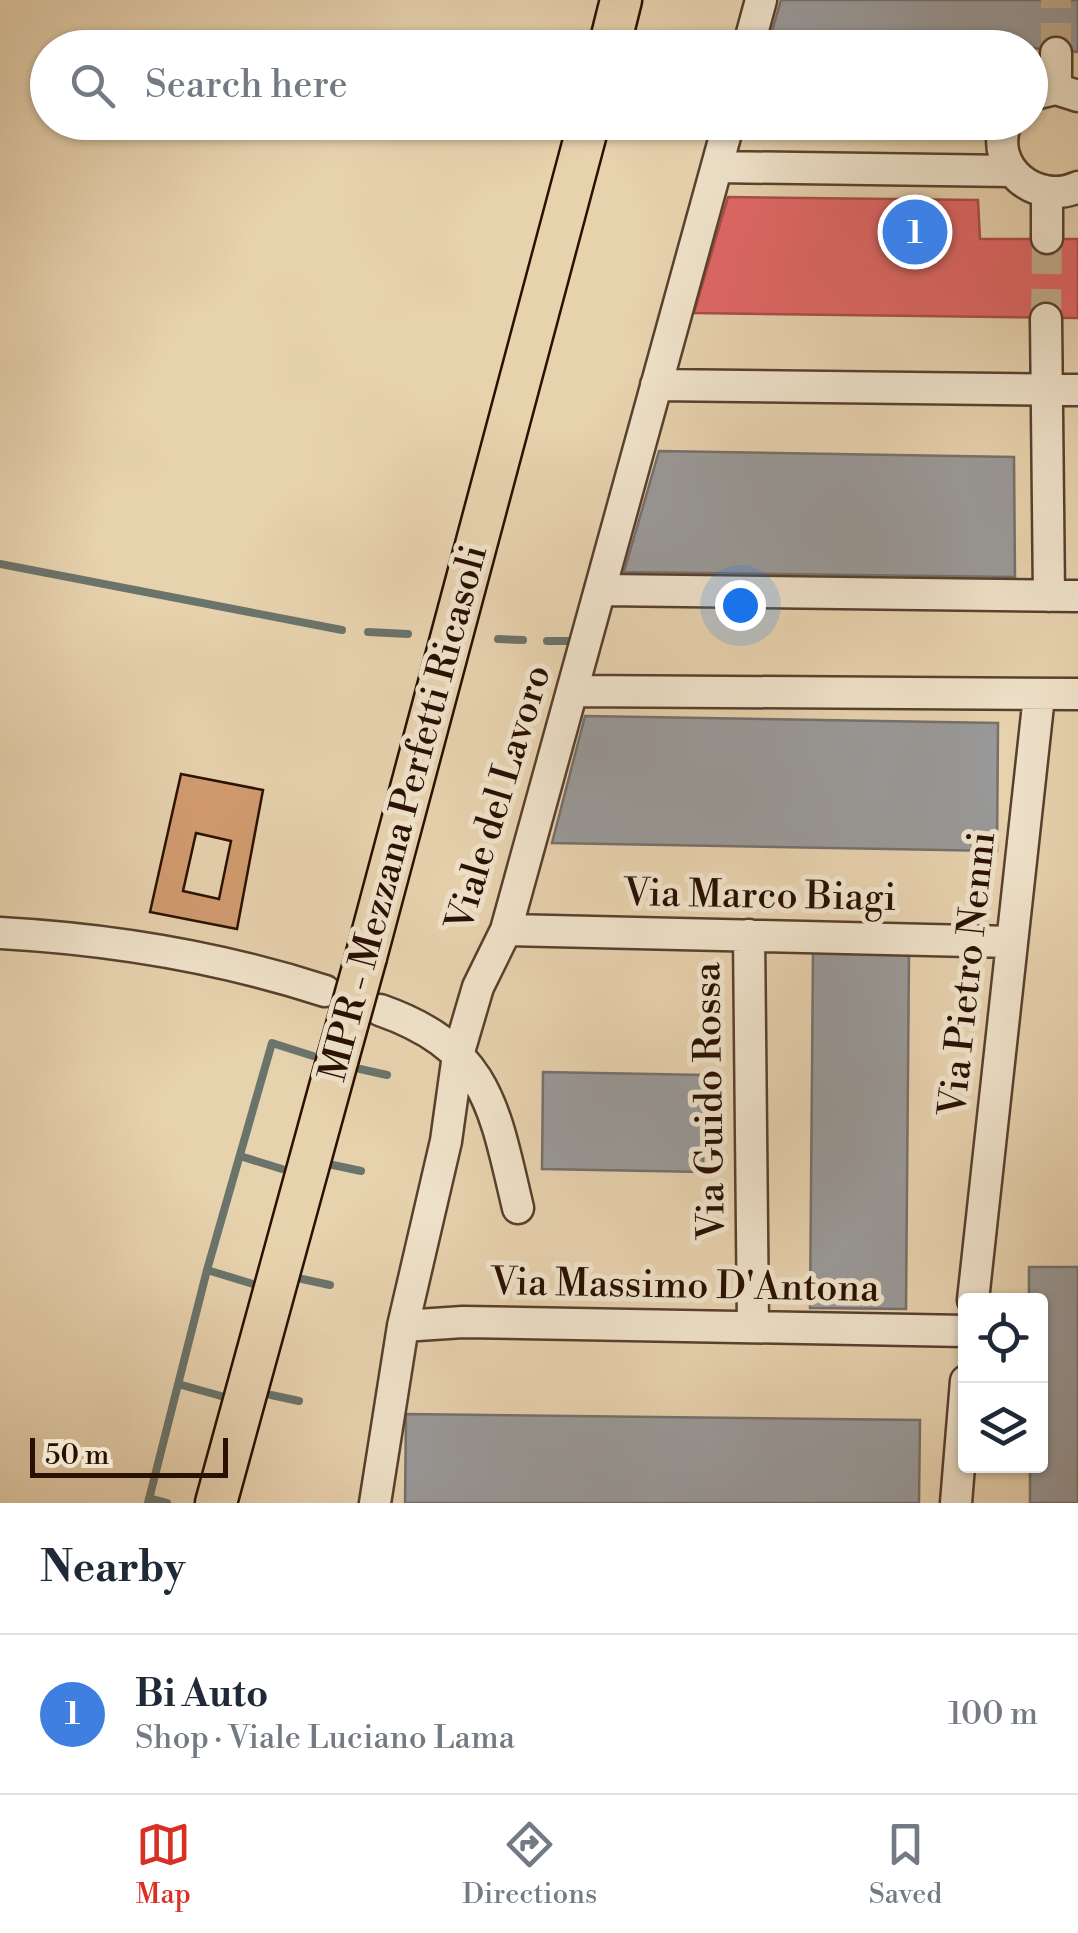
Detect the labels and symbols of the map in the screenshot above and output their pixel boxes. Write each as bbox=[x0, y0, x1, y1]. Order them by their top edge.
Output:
pin: 1 bbox=[882, 194, 948, 270]
street label: MPR - Mezzana Perfetti Ricasoli bbox=[310, 540, 498, 1086]
your location bbox=[715, 580, 766, 631]
street label: Viale del Lavoro bbox=[436, 659, 562, 938]
street label: Via Pietro Nenni bbox=[930, 829, 1006, 1120]
street label: Via Marco Biagi bbox=[622, 870, 897, 922]
street label: Via Guido Rossa bbox=[684, 961, 736, 1241]
street label: Via Massimo D'Antona bbox=[489, 1259, 881, 1313]
scale bar bbox=[30, 1433, 228, 1478]

